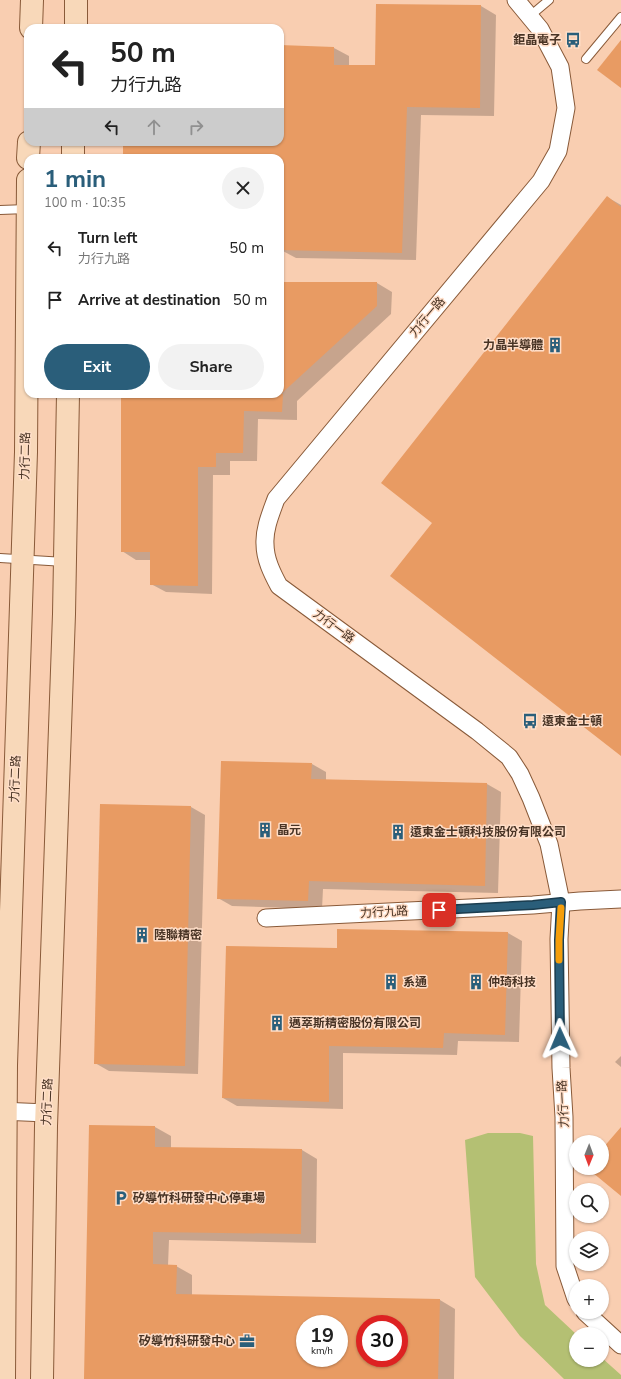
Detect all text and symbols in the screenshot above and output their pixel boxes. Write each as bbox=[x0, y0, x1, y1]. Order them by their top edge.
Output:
bus stop icon: 鉅晶電子 bbox=[564, 31, 582, 49]
place label: 鉅晶電子 bbox=[513, 32, 561, 48]
text: 50 m bbox=[110, 34, 176, 72]
icon: left bbox=[44, 40, 96, 92]
text: 力行九路 bbox=[110, 73, 182, 97]
icon: left bbox=[101, 116, 123, 138]
icon: ahead bbox=[143, 116, 165, 138]
icon: right bbox=[185, 116, 207, 138]
text: 1 min bbox=[44, 163, 106, 195]
button: close bbox=[222, 167, 264, 209]
text: 100 m · 10:35 bbox=[44, 194, 126, 212]
text: Turn left bbox=[78, 228, 137, 248]
icon: left bbox=[44, 237, 66, 259]
text: 50 m bbox=[229, 238, 264, 258]
text: 力行九路 bbox=[78, 250, 130, 268]
icon: arrive bbox=[44, 289, 66, 311]
text: Arrive at destination bbox=[78, 290, 221, 310]
text: 50 m bbox=[233, 290, 267, 310]
street label: 力行一路 bbox=[405, 293, 449, 341]
building icon: 力晶半導體 bbox=[546, 336, 564, 354]
place label: 力晶半導體 bbox=[483, 337, 543, 353]
button: Exit bbox=[44, 344, 150, 390]
button: Share bbox=[158, 344, 264, 390]
street label: 力行二路 bbox=[17, 432, 33, 480]
street label: 力行一路 bbox=[310, 605, 358, 647]
bus stop icon: 遠東金士頓 bbox=[521, 712, 539, 730]
place label: 遠東金士頓 bbox=[542, 713, 602, 729]
street label: 力行二路 bbox=[6, 755, 24, 803]
building icon: 晶元 bbox=[256, 821, 274, 839]
place label: 晶元 bbox=[277, 822, 301, 838]
building icon: 遠東金士頓科技股份有限公司 bbox=[389, 823, 407, 841]
place label: 遠東金士頓科技股份有限公司 bbox=[410, 824, 566, 840]
pin bbox=[422, 893, 456, 927]
icon: arrive bbox=[428, 899, 450, 921]
street label: 力行九路 bbox=[360, 903, 408, 921]
building icon: 陸聯精密 bbox=[133, 926, 151, 944]
place label: 陸聯精密 bbox=[154, 927, 202, 943]
building icon: 系通 bbox=[382, 973, 400, 991]
building icon: 仲琦科技 bbox=[467, 973, 485, 991]
place label: 系通 bbox=[403, 974, 427, 990]
place label: 仲琦科技 bbox=[488, 974, 536, 990]
building icon: 邁萃斯精密股份有限公司 bbox=[268, 1014, 286, 1032]
place label: 邁萃斯精密股份有限公司 bbox=[289, 1015, 421, 1031]
position arrow bbox=[539, 1018, 581, 1060]
street label: 力行二路 bbox=[38, 1078, 56, 1126]
street label: 力行一路 bbox=[554, 1080, 572, 1128]
north arrow bbox=[569, 1135, 609, 1175]
map controls bbox=[569, 1135, 609, 1367]
button: search bbox=[569, 1183, 609, 1223]
parking icon: 矽導竹科研發中心停車場 bbox=[112, 1189, 130, 1207]
place label: 矽導竹科研發中心停車場 bbox=[132, 1190, 265, 1206]
button: layers bbox=[569, 1231, 609, 1271]
button: + bbox=[569, 1279, 609, 1319]
speed limit sign: 30 bbox=[356, 1315, 408, 1367]
text: 19 bbox=[310, 1322, 334, 1349]
button: − bbox=[569, 1327, 609, 1367]
office icon: 矽導竹科研發中心 bbox=[238, 1332, 256, 1350]
place label: 矽導竹科研發中心 bbox=[138, 1333, 235, 1349]
text: km/h bbox=[311, 1344, 333, 1358]

